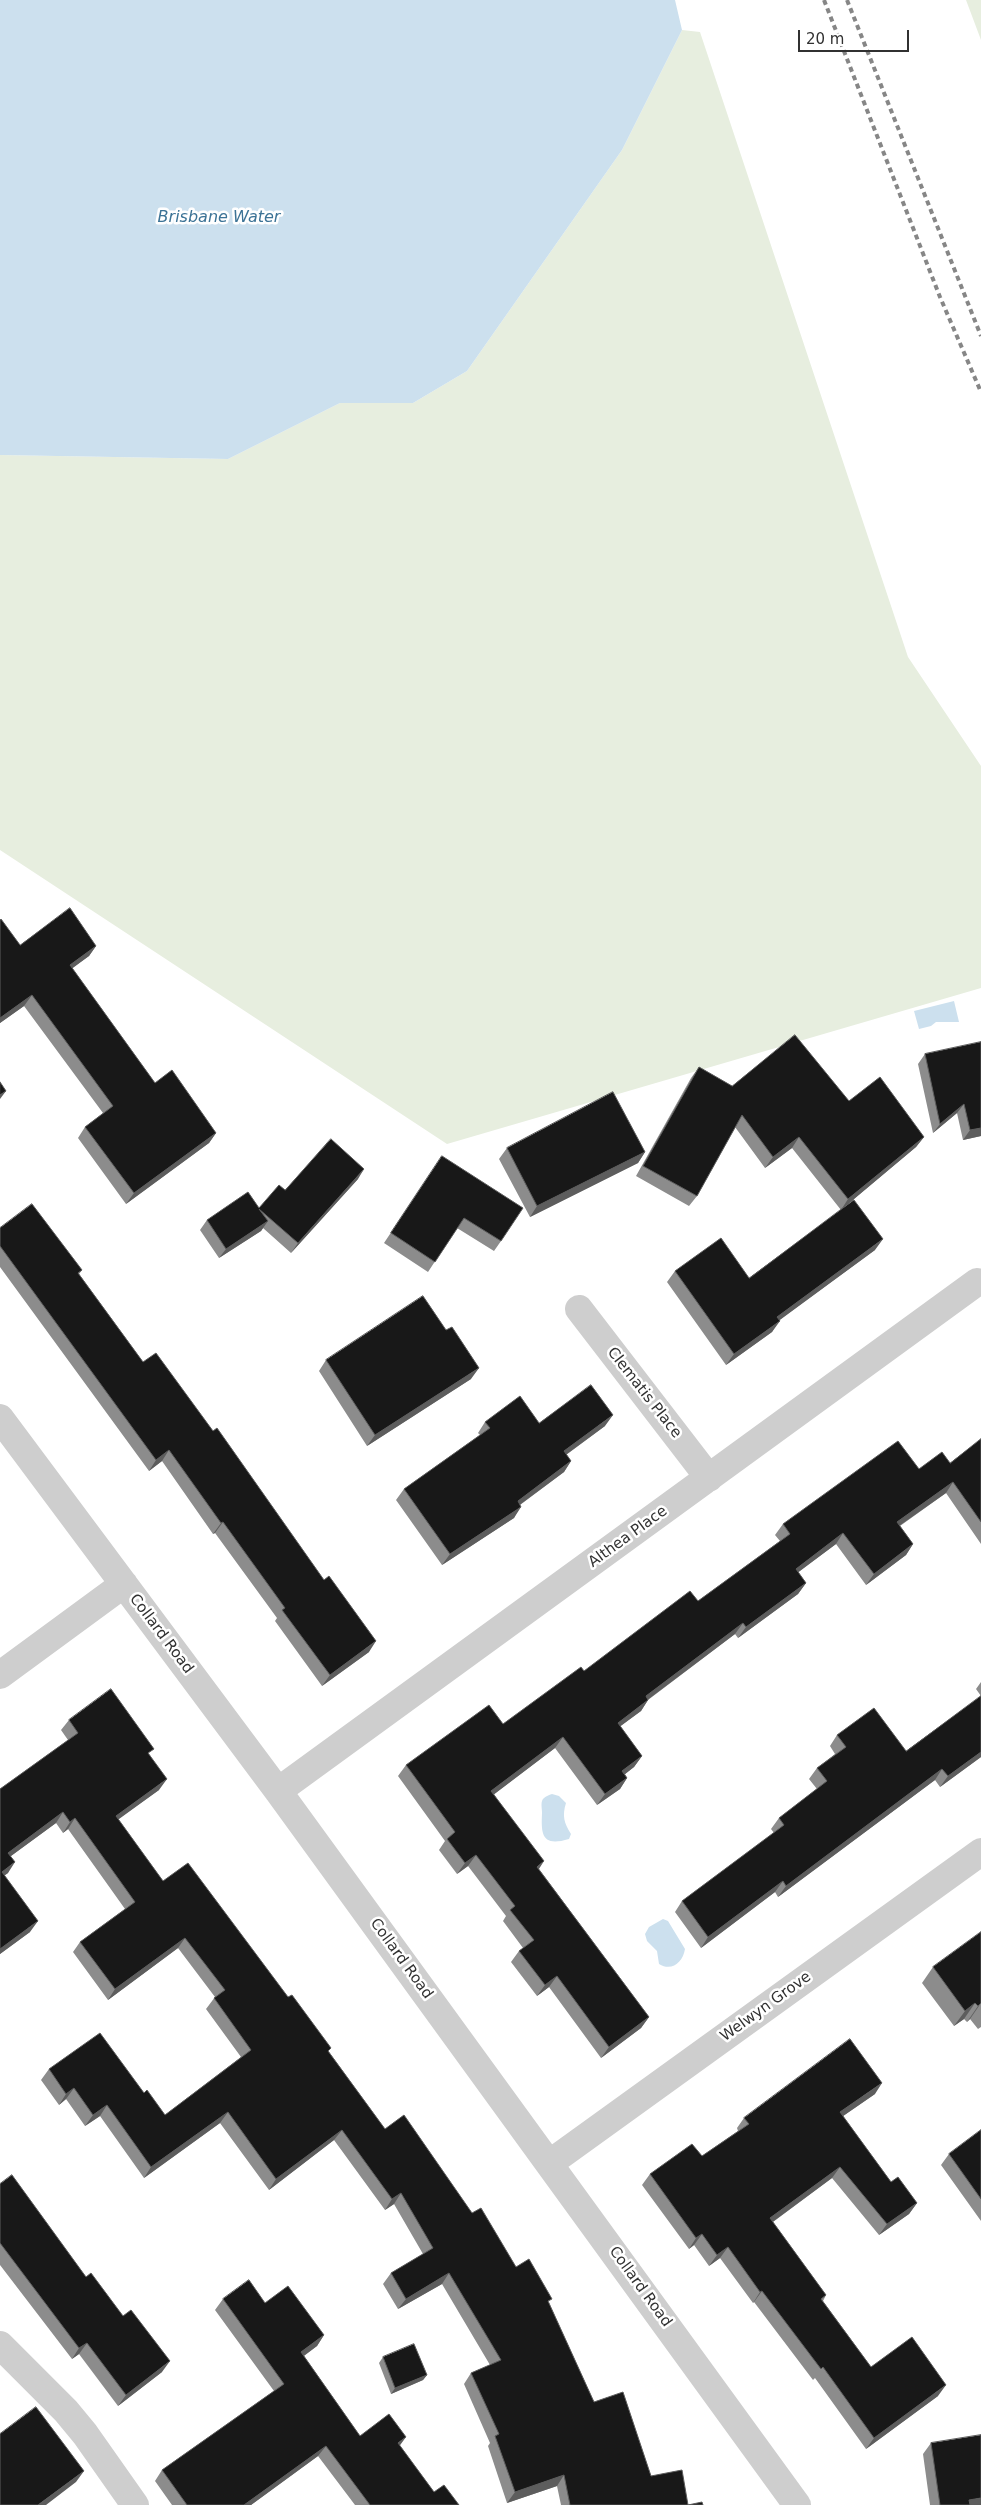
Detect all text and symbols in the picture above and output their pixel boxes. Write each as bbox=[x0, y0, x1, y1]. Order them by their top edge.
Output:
scale bar bbox=[801, 20, 912, 52]
text: 20 m bbox=[806, 30, 844, 48]
water label: Brisbane Water bbox=[158, 208, 280, 228]
street label: Clematis Place bbox=[603, 1344, 685, 1442]
street label: Althea Place bbox=[585, 1502, 671, 1572]
street label: Collard Road bbox=[125, 1591, 197, 1677]
street label: Collard Road bbox=[366, 1915, 436, 2003]
street label: Welwyn Grove bbox=[717, 1968, 815, 2046]
street label: Collard Road bbox=[605, 2243, 675, 2331]

